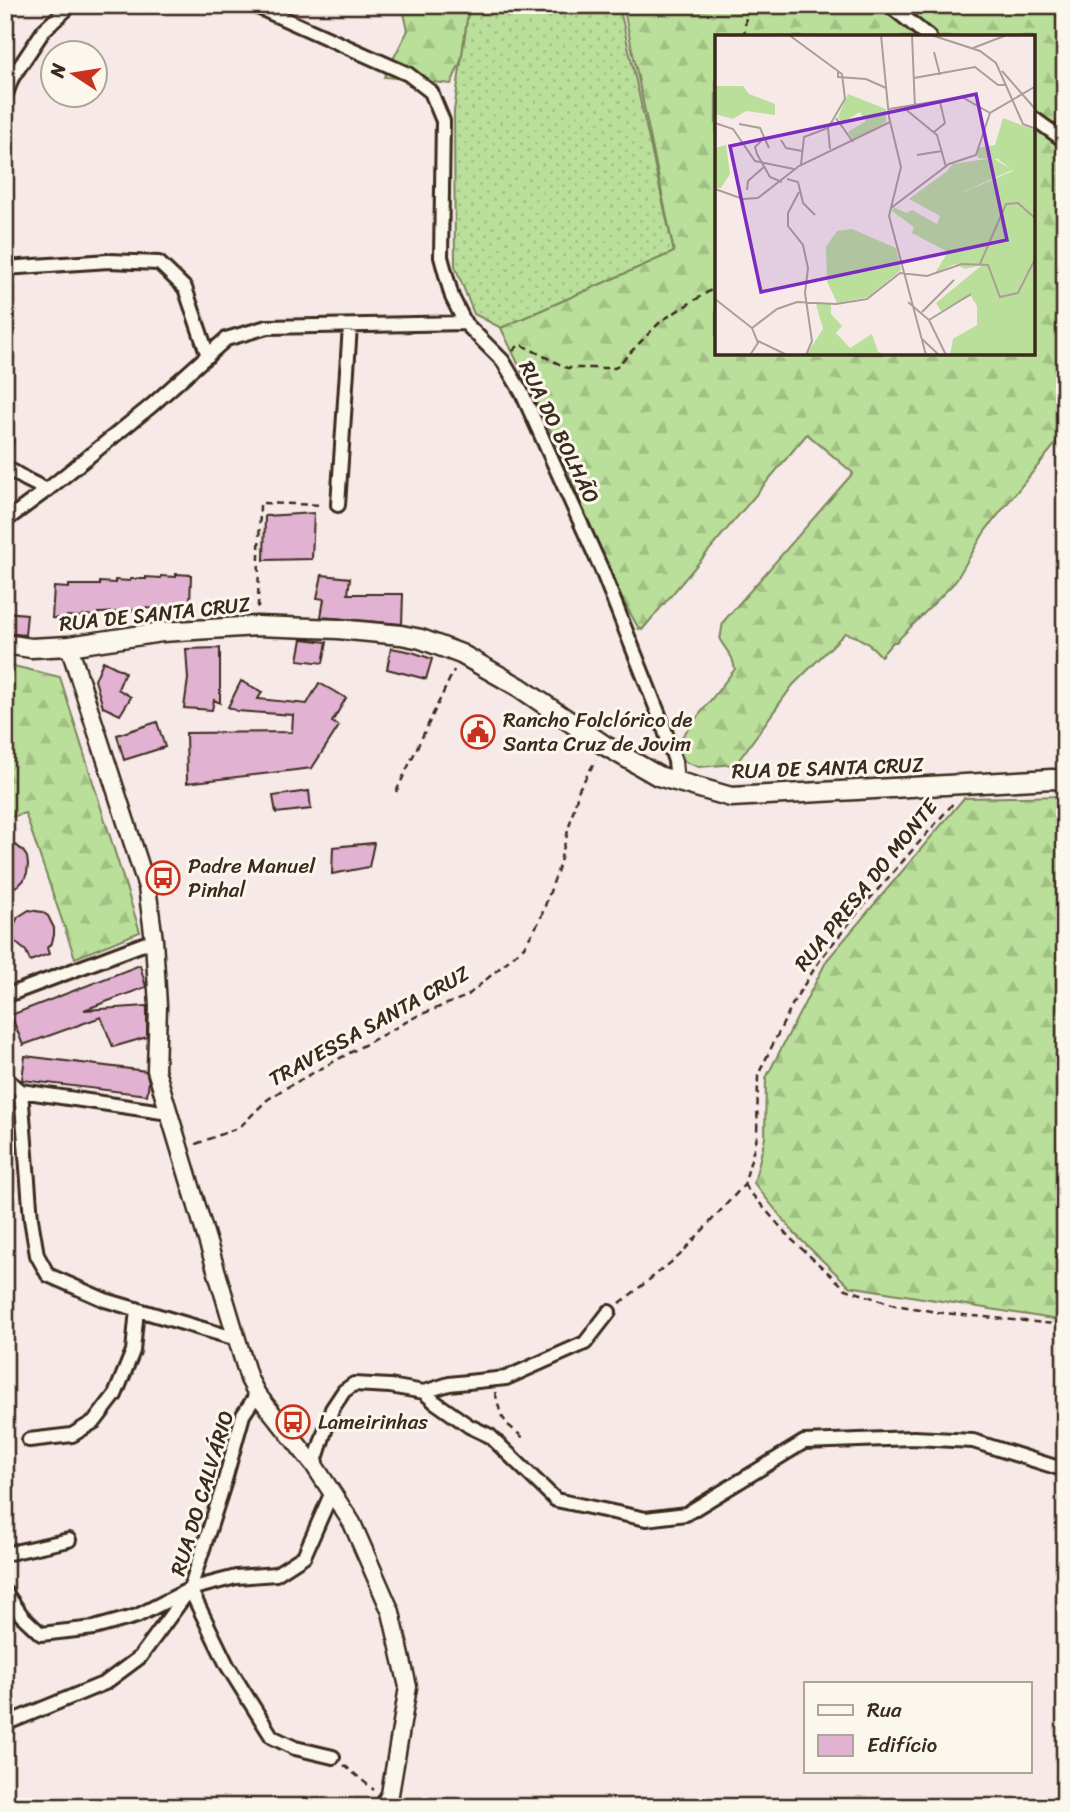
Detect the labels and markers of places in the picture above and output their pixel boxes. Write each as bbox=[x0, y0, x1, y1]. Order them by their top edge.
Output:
place label: Rancho Folclórico de Santa Cruz de Jovim bbox=[503, 701, 692, 763]
public building icon: Rancho Folclórico de Santa Cruz de Jovim bbox=[459, 713, 497, 751]
place label: Padre Manuel Pinhal bbox=[188, 847, 316, 909]
bus stop icon: Padre Manuel Pinhal bbox=[144, 859, 182, 897]
bus stop icon: Lameirinhas bbox=[274, 1403, 312, 1441]
place label: Lameirinhas bbox=[318, 1403, 428, 1441]

